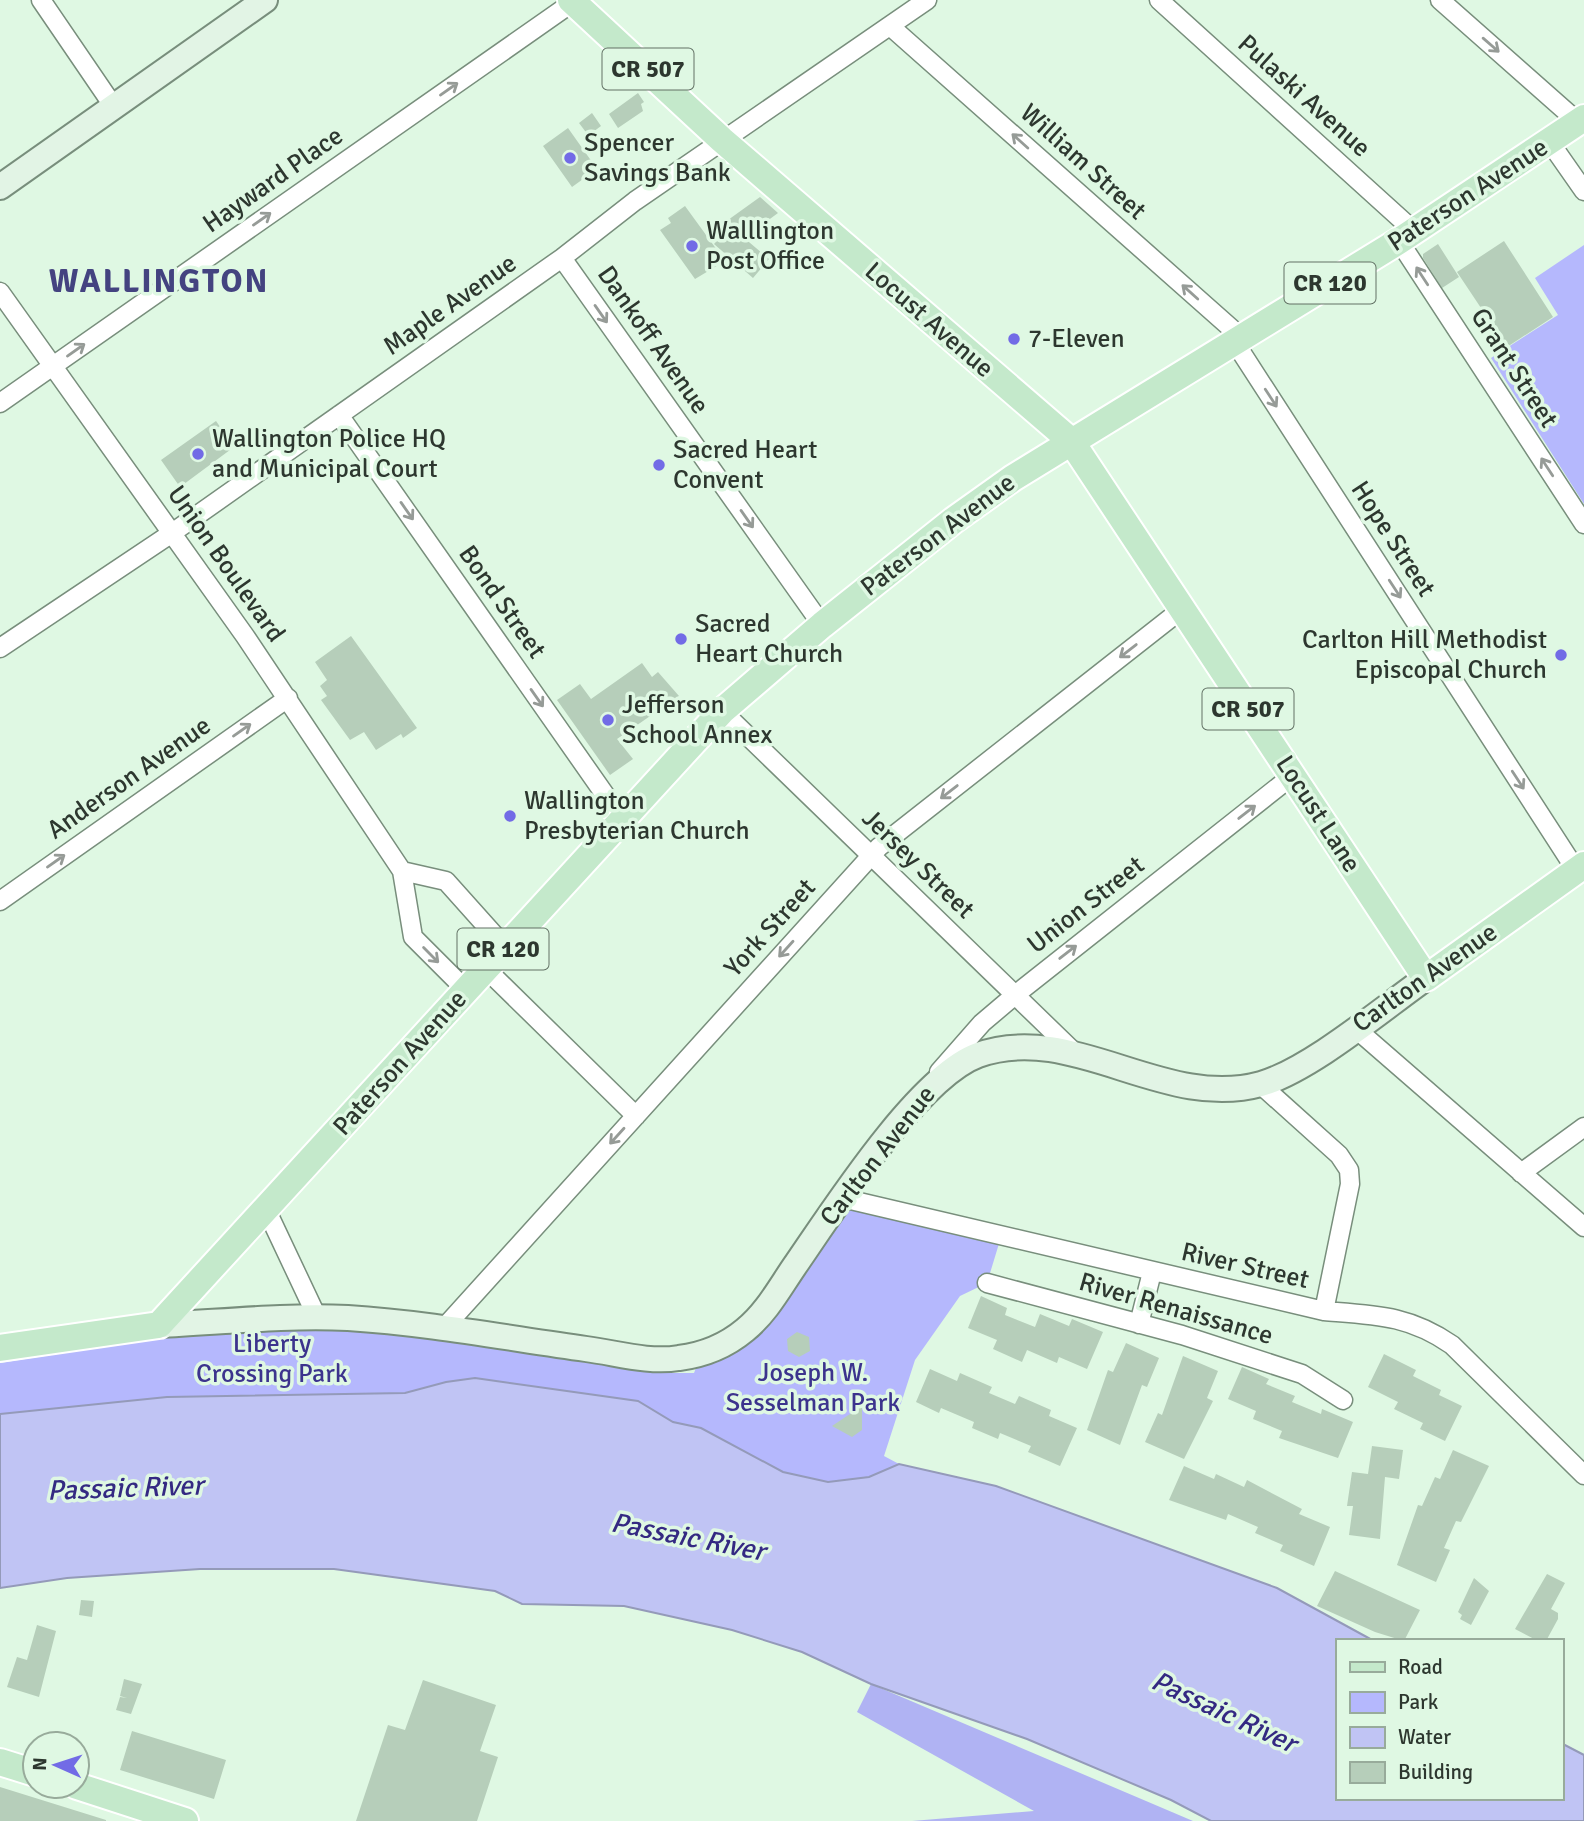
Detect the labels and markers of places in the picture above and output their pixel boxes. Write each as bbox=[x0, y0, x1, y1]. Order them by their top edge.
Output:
place label: Spencer Savings Bank bbox=[584, 127, 731, 189]
marker: Spencer Savings Bank bbox=[562, 150, 578, 166]
place label: Walllington Post Office bbox=[706, 215, 834, 277]
marker: Walllington Post Office bbox=[684, 238, 700, 254]
place label: 7-Eleven bbox=[1028, 323, 1125, 355]
marker: 7-Eleven bbox=[1006, 331, 1022, 347]
place label: Wallington Police HQ and Municipal Court bbox=[212, 423, 446, 485]
place label: Sacred Heart Convent bbox=[673, 434, 817, 496]
marker: Wallington Police HQ and Municipal Court bbox=[190, 446, 206, 462]
marker: Sacred Heart Convent bbox=[651, 457, 667, 473]
place label: Sacred Heart Church bbox=[695, 608, 843, 670]
place label: Carlton Hill Methodist Episcopal Church bbox=[1302, 624, 1547, 686]
marker: Sacred Heart Church bbox=[673, 631, 689, 647]
marker: Carlton Hill Methodist Episcopal Church bbox=[1553, 647, 1569, 663]
place label: Jefferson School Annex bbox=[622, 689, 773, 751]
marker: Jefferson School Annex bbox=[600, 712, 616, 728]
place label: Wallington Presbyterian Church bbox=[524, 785, 750, 847]
marker: Wallington Presbyterian Church bbox=[502, 808, 518, 824]

